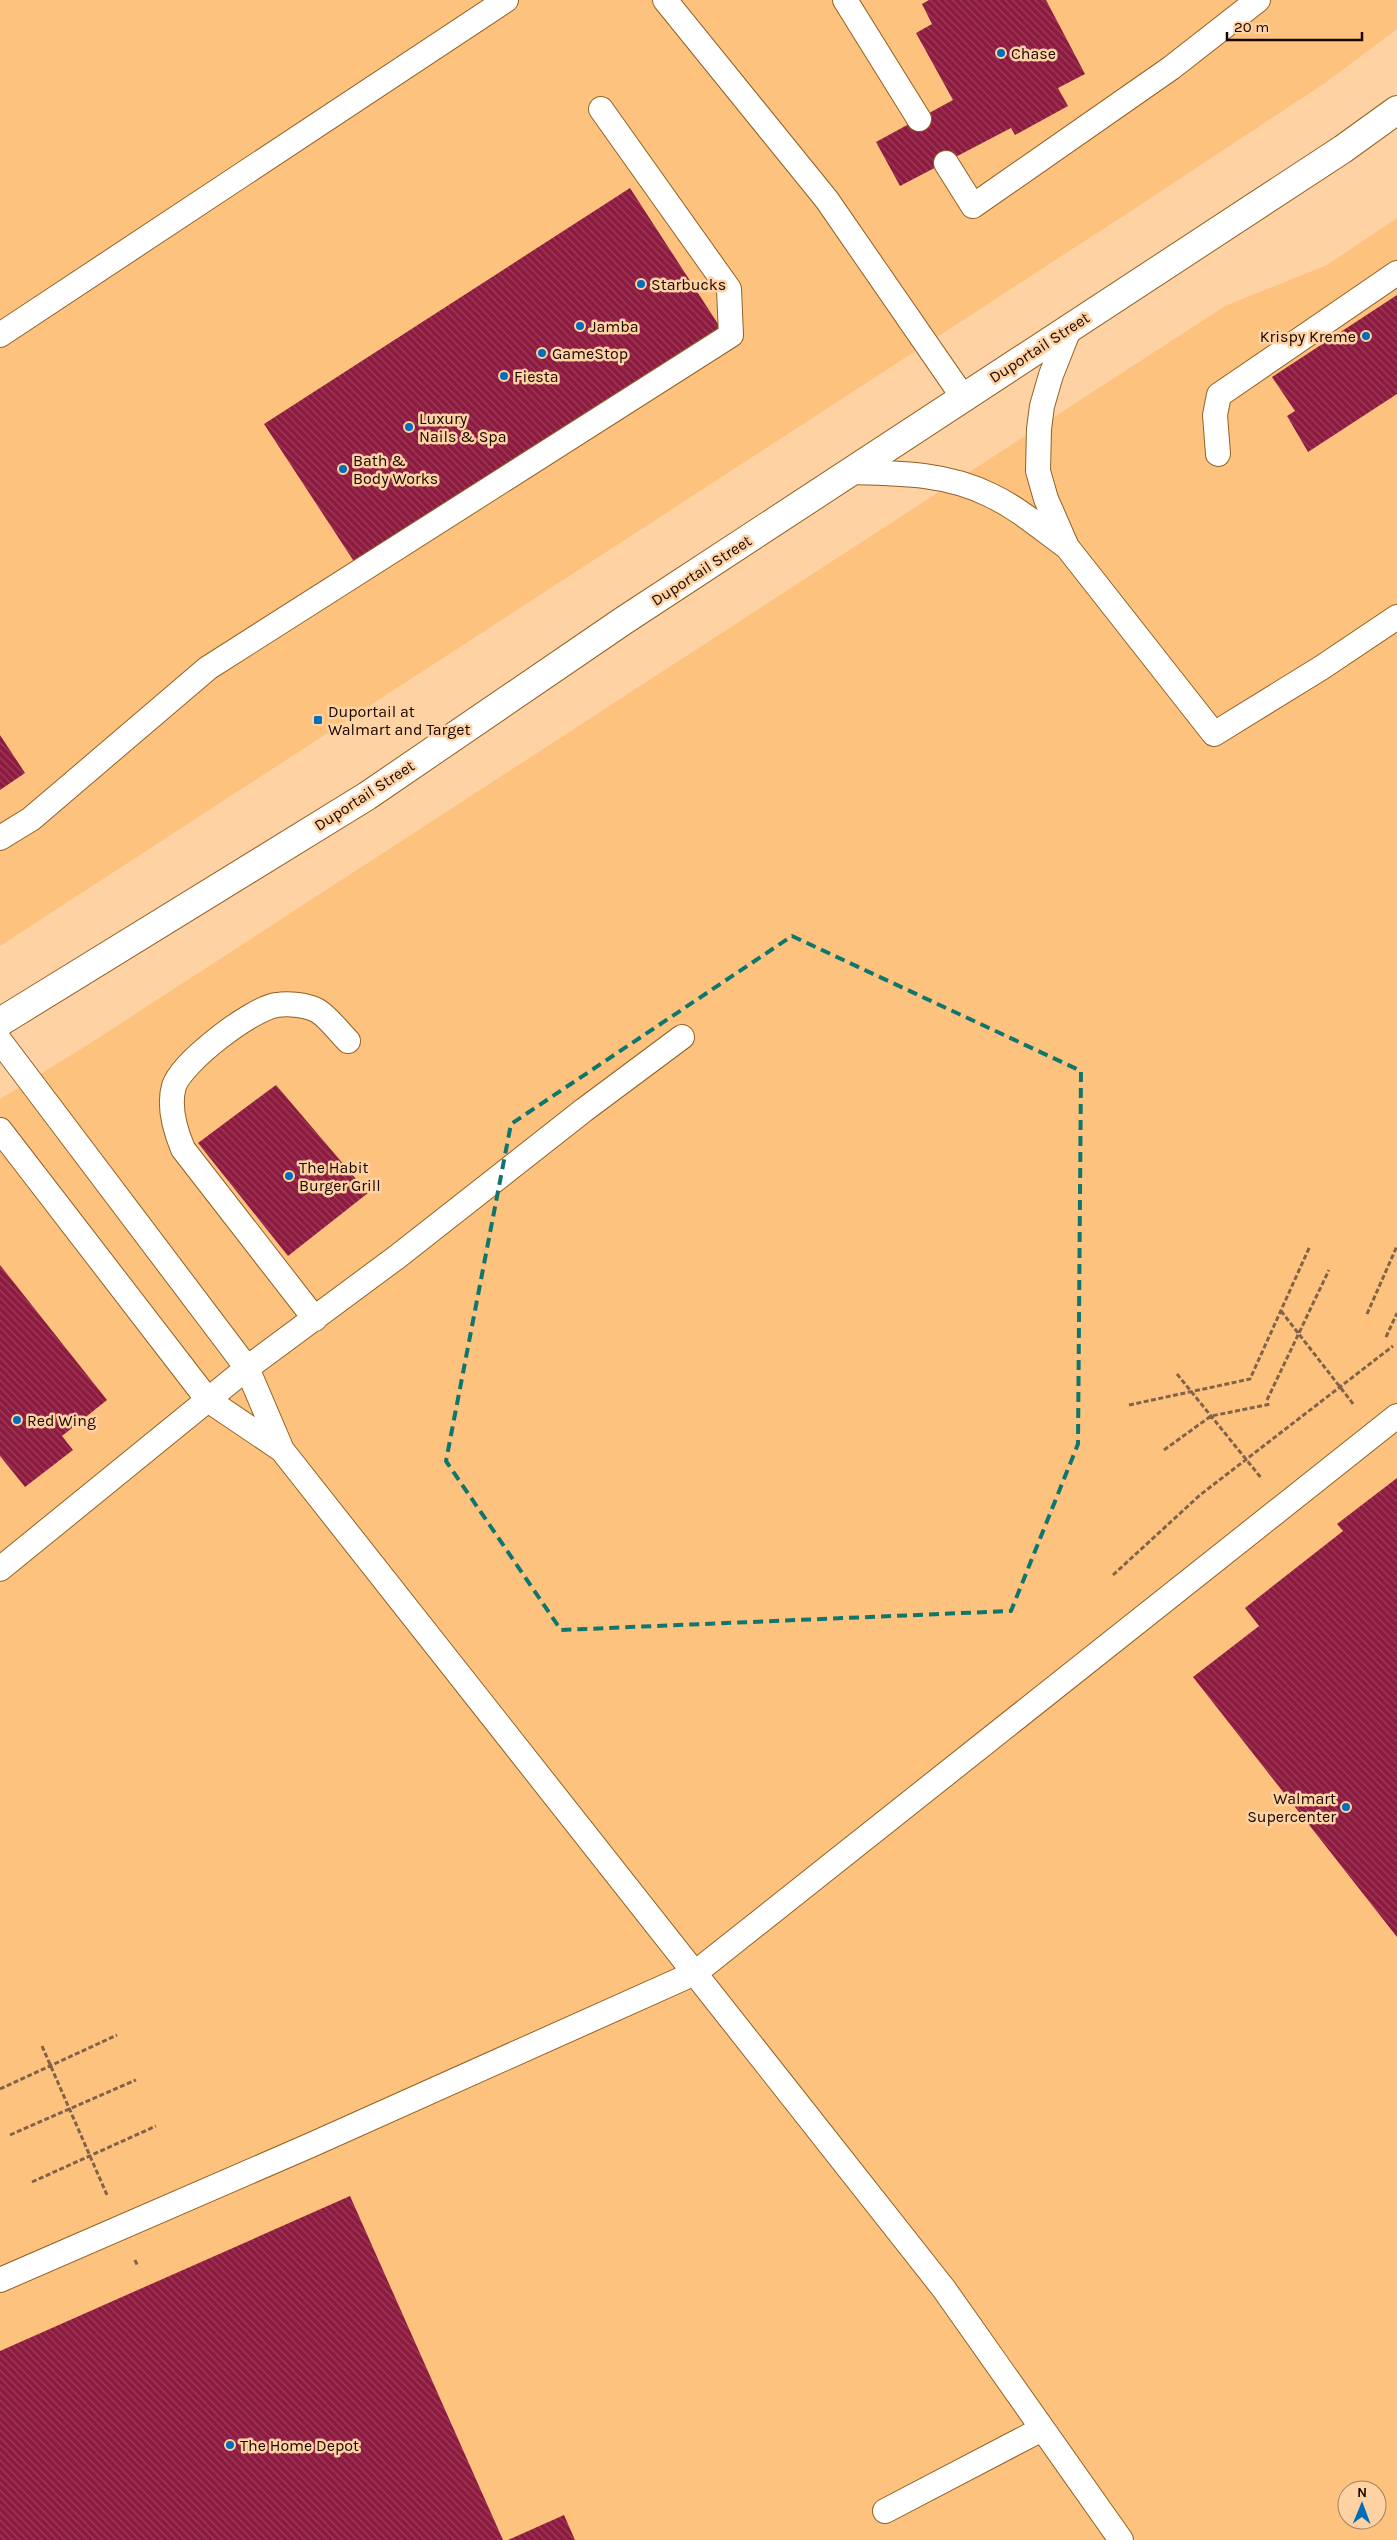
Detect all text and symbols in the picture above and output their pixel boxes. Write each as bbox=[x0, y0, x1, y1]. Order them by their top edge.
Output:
scale bar bbox=[1227, 10, 1362, 42]
text: 20 m bbox=[1234, 18, 1269, 36]
place label: Chase bbox=[1011, 44, 1056, 63]
marker: Chase bbox=[995, 47, 1007, 59]
place label: Starbucks bbox=[651, 275, 726, 294]
marker: Starbucks bbox=[635, 278, 647, 290]
street label: Duportail Street bbox=[985, 308, 1093, 387]
place label: Jamba bbox=[590, 317, 639, 336]
marker: Jamba bbox=[574, 320, 586, 332]
place label: Krispy Kreme bbox=[1260, 327, 1356, 346]
marker: Krispy Kreme bbox=[1360, 330, 1372, 342]
place label: GameStop bbox=[552, 344, 628, 363]
marker: GameStop bbox=[536, 347, 548, 359]
place label: Fiesta bbox=[514, 367, 559, 386]
marker: Fiesta bbox=[498, 370, 510, 382]
place label: Luxury Nails & Spa bbox=[419, 409, 506, 446]
marker: Luxury Nails & Spa bbox=[403, 421, 415, 433]
place label: Bath & Body Works bbox=[353, 451, 438, 488]
marker: Bath & Body Works bbox=[337, 463, 349, 475]
street label: Duportail Street bbox=[647, 531, 755, 610]
place label: Duportail at Walmart and Target bbox=[328, 702, 470, 739]
marker: Duportail at Walmart and Target bbox=[312, 714, 324, 726]
street label: Duportail Street bbox=[310, 756, 418, 835]
place label: The Habit Burger Grill bbox=[299, 1158, 381, 1195]
marker: The Habit Burger Grill bbox=[283, 1170, 295, 1182]
place label: Red Wing bbox=[27, 1411, 96, 1430]
marker: Red Wing bbox=[11, 1414, 23, 1426]
place label: Walmart Supercenter bbox=[1247, 1789, 1336, 1826]
marker: Walmart Supercenter bbox=[1340, 1801, 1352, 1813]
place label: The Home Depot bbox=[240, 2436, 359, 2455]
marker: The Home Depot bbox=[224, 2439, 236, 2451]
north arrow bbox=[1337, 2480, 1387, 2530]
text: N bbox=[1357, 2484, 1367, 2501]

